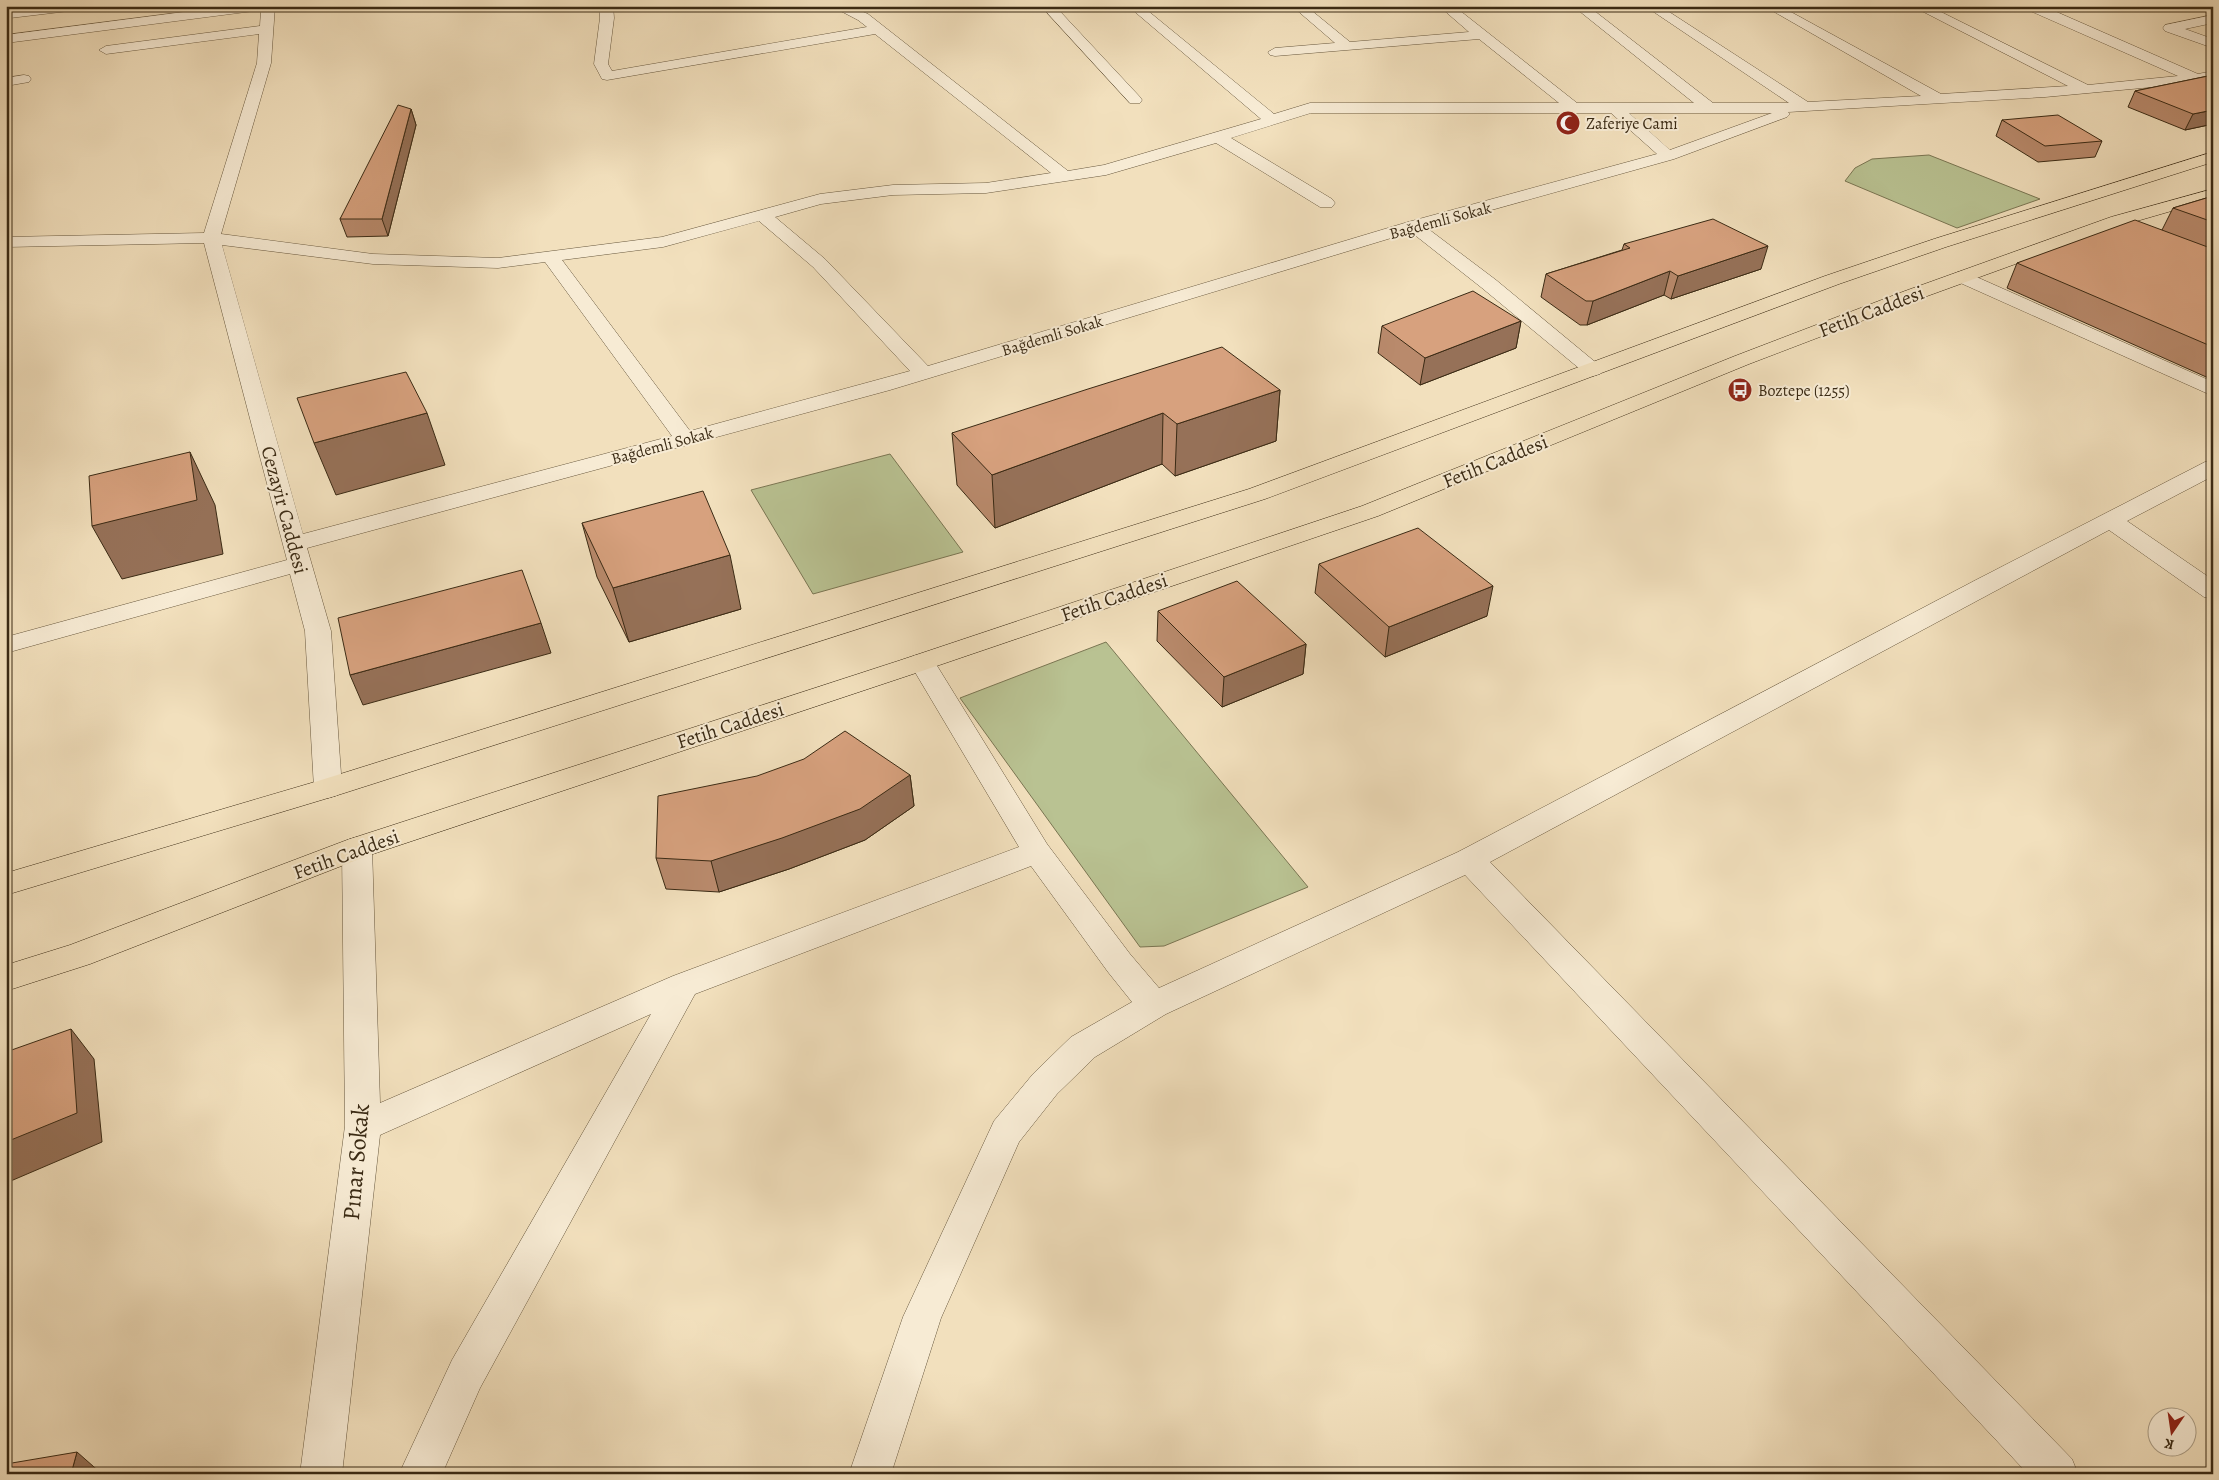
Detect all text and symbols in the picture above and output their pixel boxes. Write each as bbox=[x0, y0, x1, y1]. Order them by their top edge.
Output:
mosque icon: Zaferiye Cami bbox=[1555, 110, 1581, 136]
place label: Zaferiye Cami bbox=[1586, 113, 1678, 135]
street label: Bağdemli Sokak bbox=[1387, 197, 1494, 245]
street label: Fetih Caddesi bbox=[1814, 279, 1928, 344]
street label: Bağdemli Sokak bbox=[999, 310, 1106, 362]
bus stop icon: Boztepe (1255) bbox=[1727, 377, 1753, 403]
place label: Boztepe (1255) bbox=[1758, 380, 1850, 402]
street label: Bağdemli Sokak bbox=[609, 422, 716, 470]
street label: Fetih Caddesi bbox=[1439, 428, 1552, 495]
street label: Cezayir Caddesi bbox=[254, 443, 315, 577]
street label: Fetih Caddesi bbox=[1057, 567, 1171, 628]
street label: Fetih Caddesi bbox=[673, 695, 787, 755]
street label: Fetih Caddesi bbox=[289, 823, 403, 886]
street label: Pınar Sokak bbox=[335, 1102, 377, 1222]
north arrow bbox=[2146, 1408, 2196, 1458]
text: K bbox=[2162, 1434, 2176, 1454]

